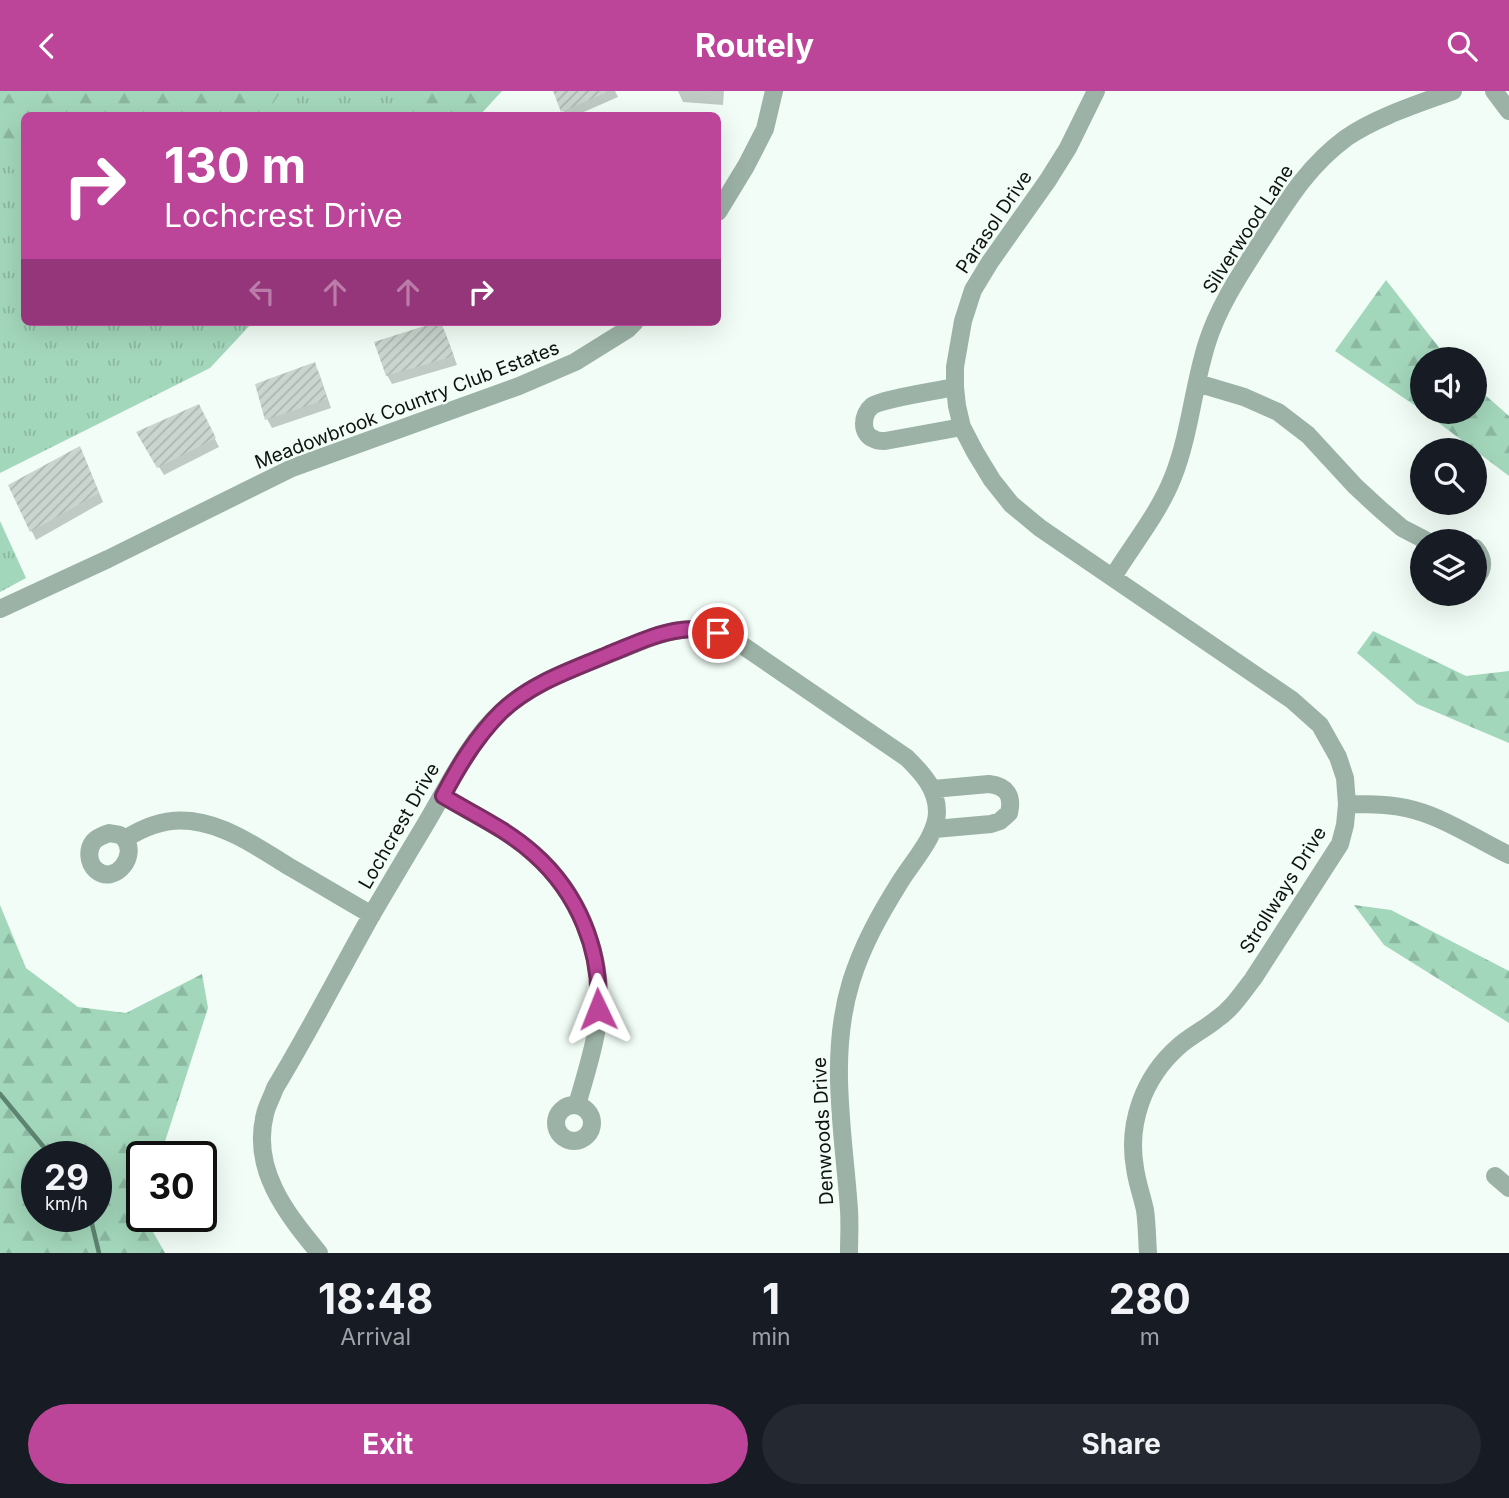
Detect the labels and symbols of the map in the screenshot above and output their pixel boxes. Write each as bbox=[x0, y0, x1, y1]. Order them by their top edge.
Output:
street label: Silverwood Lane bbox=[1198, 160, 1298, 298]
street label: Parasol Drive bbox=[951, 166, 1037, 278]
street label: Meadowbrook Country Club Estates bbox=[252, 336, 562, 474]
pin bbox=[688, 603, 748, 663]
street label: Lochcrest Drive bbox=[354, 759, 444, 893]
street label: Strollways Drive bbox=[1235, 822, 1331, 958]
position arrow bbox=[561, 972, 635, 1046]
street label: Denwoods Drive bbox=[808, 1056, 838, 1206]
speed limit sign: 30 bbox=[126, 1141, 217, 1232]

